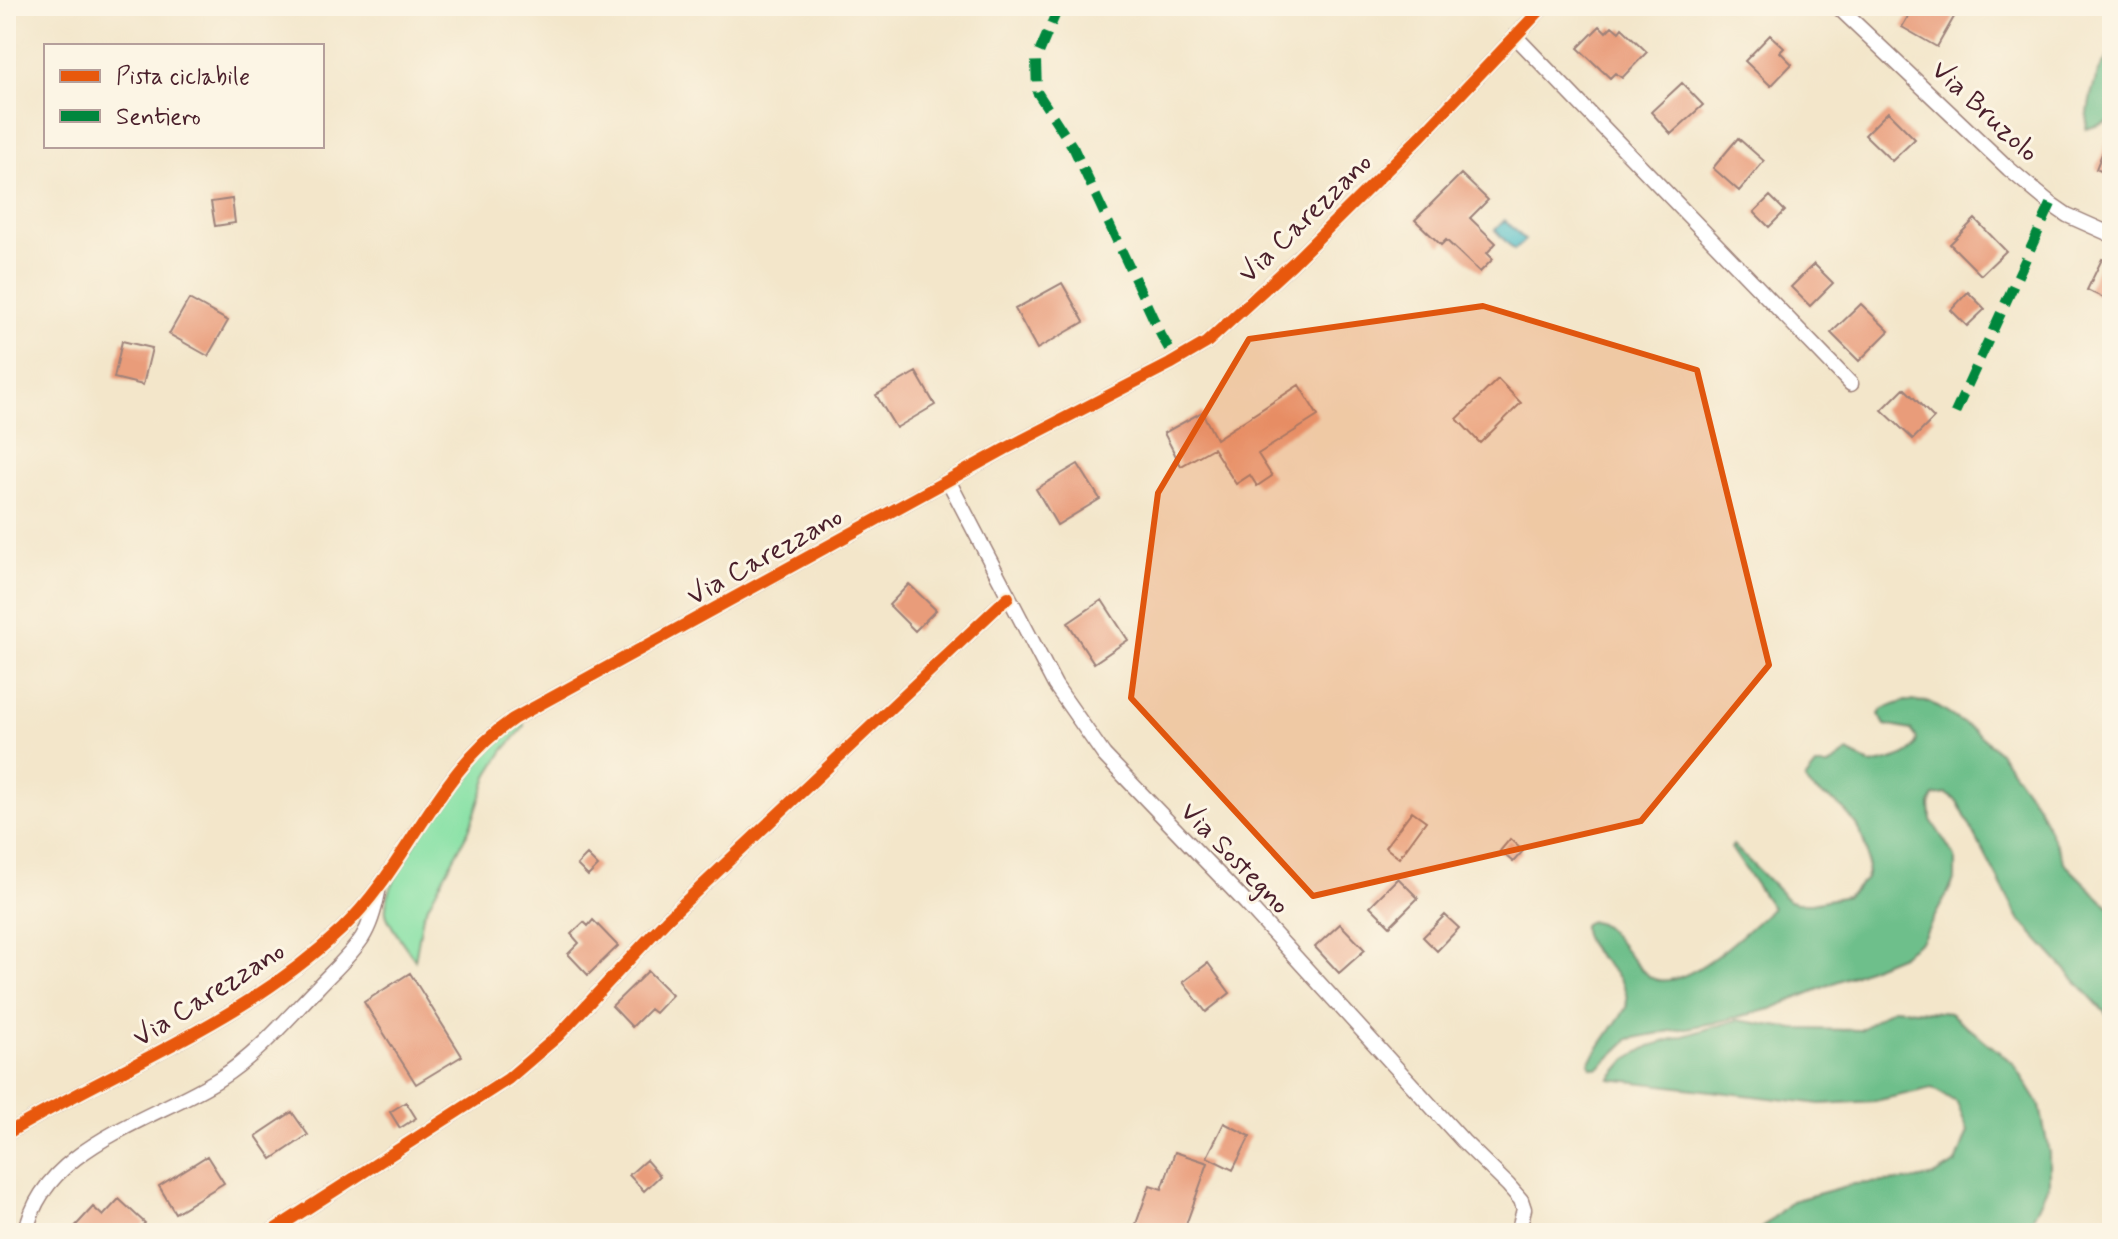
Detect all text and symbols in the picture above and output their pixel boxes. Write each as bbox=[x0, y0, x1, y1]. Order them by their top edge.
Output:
legend bbox=[44, 44, 324, 148]
street label: Via Bruzolo bbox=[1923, 52, 2046, 171]
text: Pista ciclabile bbox=[116, 62, 250, 93]
text: Sentiero bbox=[116, 102, 201, 133]
street label: Via Carezzano bbox=[1231, 145, 1381, 292]
street label: Via Carezzano bbox=[681, 499, 850, 615]
street label: Via Sostegno bbox=[1171, 794, 1297, 923]
street label: Via Carezzano bbox=[126, 934, 292, 1057]

